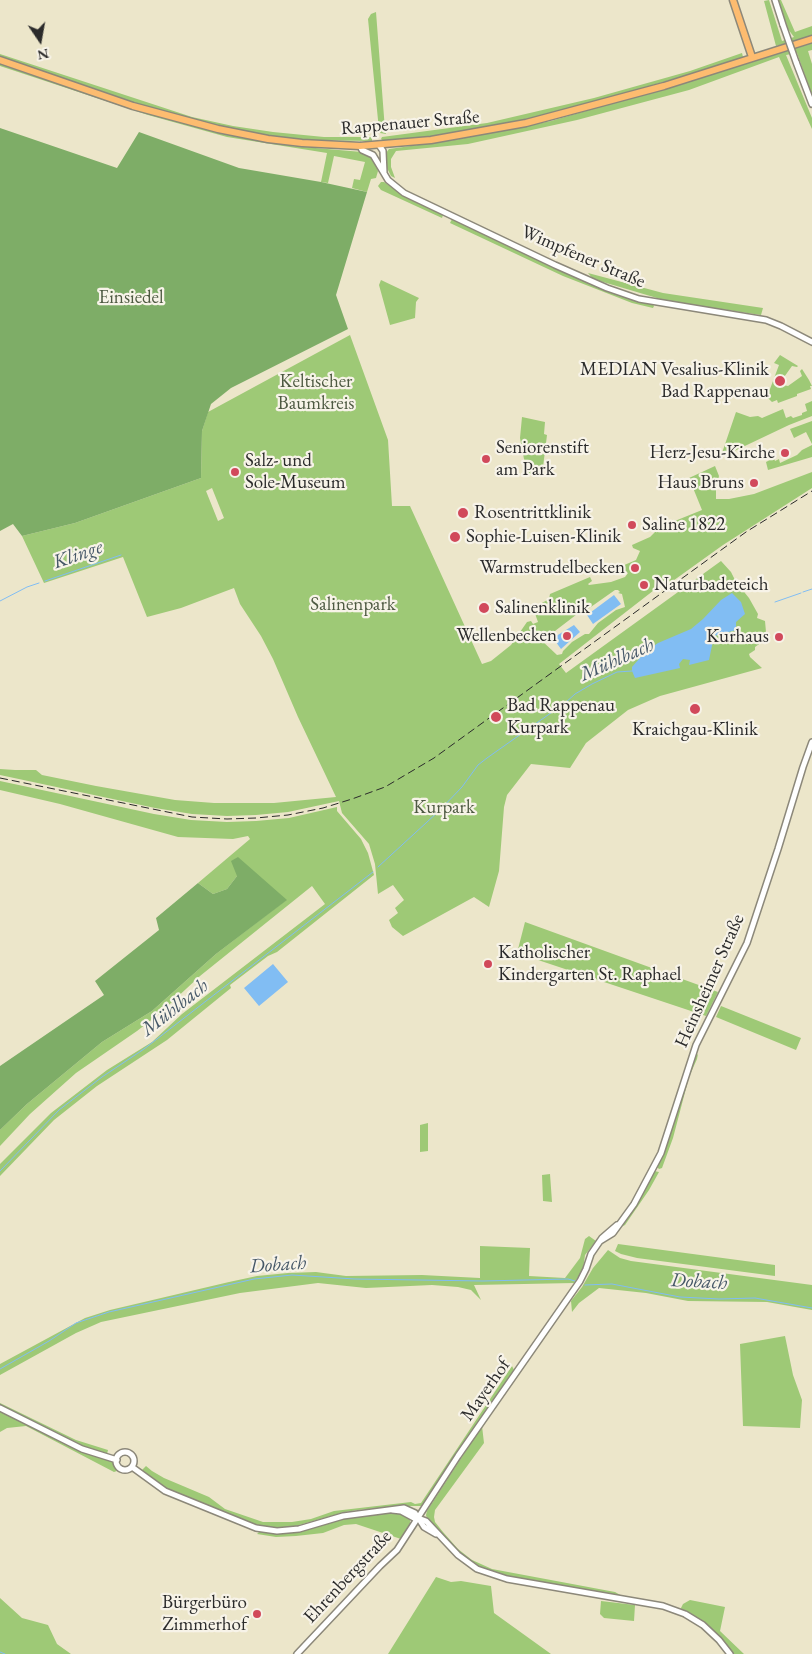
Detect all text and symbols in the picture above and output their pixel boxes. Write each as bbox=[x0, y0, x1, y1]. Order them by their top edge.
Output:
north arrow bbox=[15, 15, 65, 65]
text: N bbox=[36, 45, 51, 65]
street label: Rappenauer Straße bbox=[340, 106, 480, 140]
street label: Wimpfener Straße bbox=[518, 221, 648, 293]
park label: Einsiedel bbox=[99, 287, 163, 309]
place label: MEDIAN Vesalius-Klinik Bad Rappenau bbox=[580, 359, 769, 403]
park label: Keltischer Baumkreis bbox=[278, 371, 354, 415]
marker: MEDIAN Vesalius-Klinik Bad Rappenau bbox=[773, 374, 787, 388]
place label: Seniorenstift am Park bbox=[496, 437, 589, 481]
place label: Herz-Jesu-Kirche bbox=[649, 442, 775, 464]
marker: Herz-Jesu-Kirche bbox=[779, 447, 791, 459]
place label: Salz- und Sole-Museum bbox=[245, 450, 346, 494]
marker: Seniorenstift am Park bbox=[480, 453, 492, 465]
marker: Salz- und Sole-Museum bbox=[229, 466, 241, 478]
place label: Haus Bruns bbox=[657, 472, 744, 494]
marker: Haus Bruns bbox=[748, 477, 760, 489]
place label: Rosentrittklinik bbox=[474, 502, 591, 524]
marker: Rosentrittklinik bbox=[456, 506, 470, 520]
place label: Saline 1822 bbox=[642, 514, 725, 536]
marker: Saline 1822 bbox=[626, 519, 638, 531]
place label: Sophie-Luisen-Klinik bbox=[466, 526, 621, 548]
marker: Sophie-Luisen-Klinik bbox=[448, 530, 462, 544]
water label: Klinge bbox=[50, 535, 106, 575]
place label: Warmstrudelbecken bbox=[480, 557, 625, 579]
marker: Warmstrudelbecken bbox=[629, 562, 641, 574]
place label: Naturbadeteich bbox=[654, 574, 769, 596]
marker: Naturbadeteich bbox=[638, 579, 650, 591]
park label: Salinenpark bbox=[310, 594, 396, 616]
place label: Salinenklinik bbox=[495, 597, 590, 619]
marker: Salinenklinik bbox=[477, 601, 491, 615]
place label: Wellenbecken bbox=[456, 625, 557, 647]
place label: Kurhaus bbox=[706, 626, 769, 648]
marker: Wellenbecken bbox=[561, 630, 573, 642]
marker: Kurhaus bbox=[773, 631, 785, 643]
water label: Mühlbach bbox=[576, 633, 658, 687]
place label: Bad Rappenau Kurpark bbox=[507, 695, 615, 739]
marker: Kraichgau-Klinik bbox=[688, 702, 702, 716]
marker: Bad Rappenau Kurpark bbox=[489, 710, 503, 724]
place label: Kraichgau-Klinik bbox=[632, 719, 758, 741]
park label: Kurpark bbox=[413, 797, 475, 819]
street label: Heinsheimer Straße bbox=[670, 911, 750, 1051]
place label: Katholischer Kindergarten St. Raphael bbox=[498, 942, 681, 986]
marker: Katholischer Kindergarten St. Raphael bbox=[482, 958, 494, 970]
water label: Mühlbach bbox=[137, 974, 213, 1042]
water label: Dobach bbox=[249, 1251, 307, 1279]
water label: Dobach bbox=[670, 1269, 728, 1295]
street label: Mayerhof bbox=[456, 1354, 516, 1426]
street label: Ehrenbergstraße bbox=[299, 1526, 397, 1628]
place label: Bürgerbüro Zimmerhof bbox=[162, 1592, 247, 1636]
marker: Bürgerbüro Zimmerhof bbox=[251, 1608, 263, 1620]

